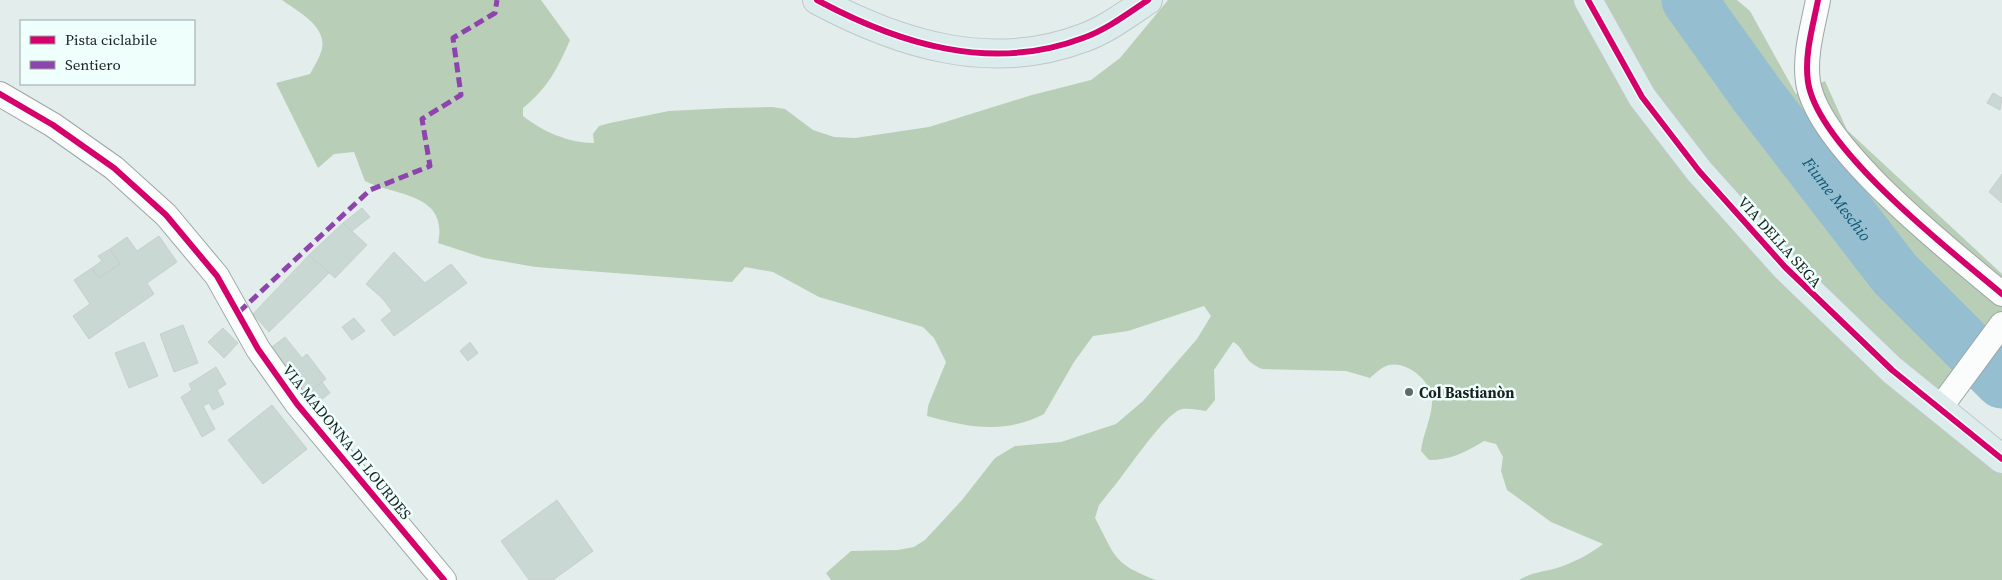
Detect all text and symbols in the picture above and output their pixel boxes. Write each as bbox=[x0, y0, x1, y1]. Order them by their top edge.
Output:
legend bbox=[20, 20, 195, 85]
text: Pista ciclabile bbox=[65, 29, 157, 50]
text: Sentiero bbox=[65, 54, 121, 75]
water label: Fiume Meschio bbox=[1797, 152, 1877, 246]
street label: VIA DELLA SEGA bbox=[1733, 192, 1827, 292]
street label: VIA MADONNA DI LOURDES bbox=[278, 360, 416, 524]
place label: Col Bastianòn bbox=[1419, 382, 1514, 403]
marker: Col Bastianòn bbox=[1403, 386, 1415, 398]

